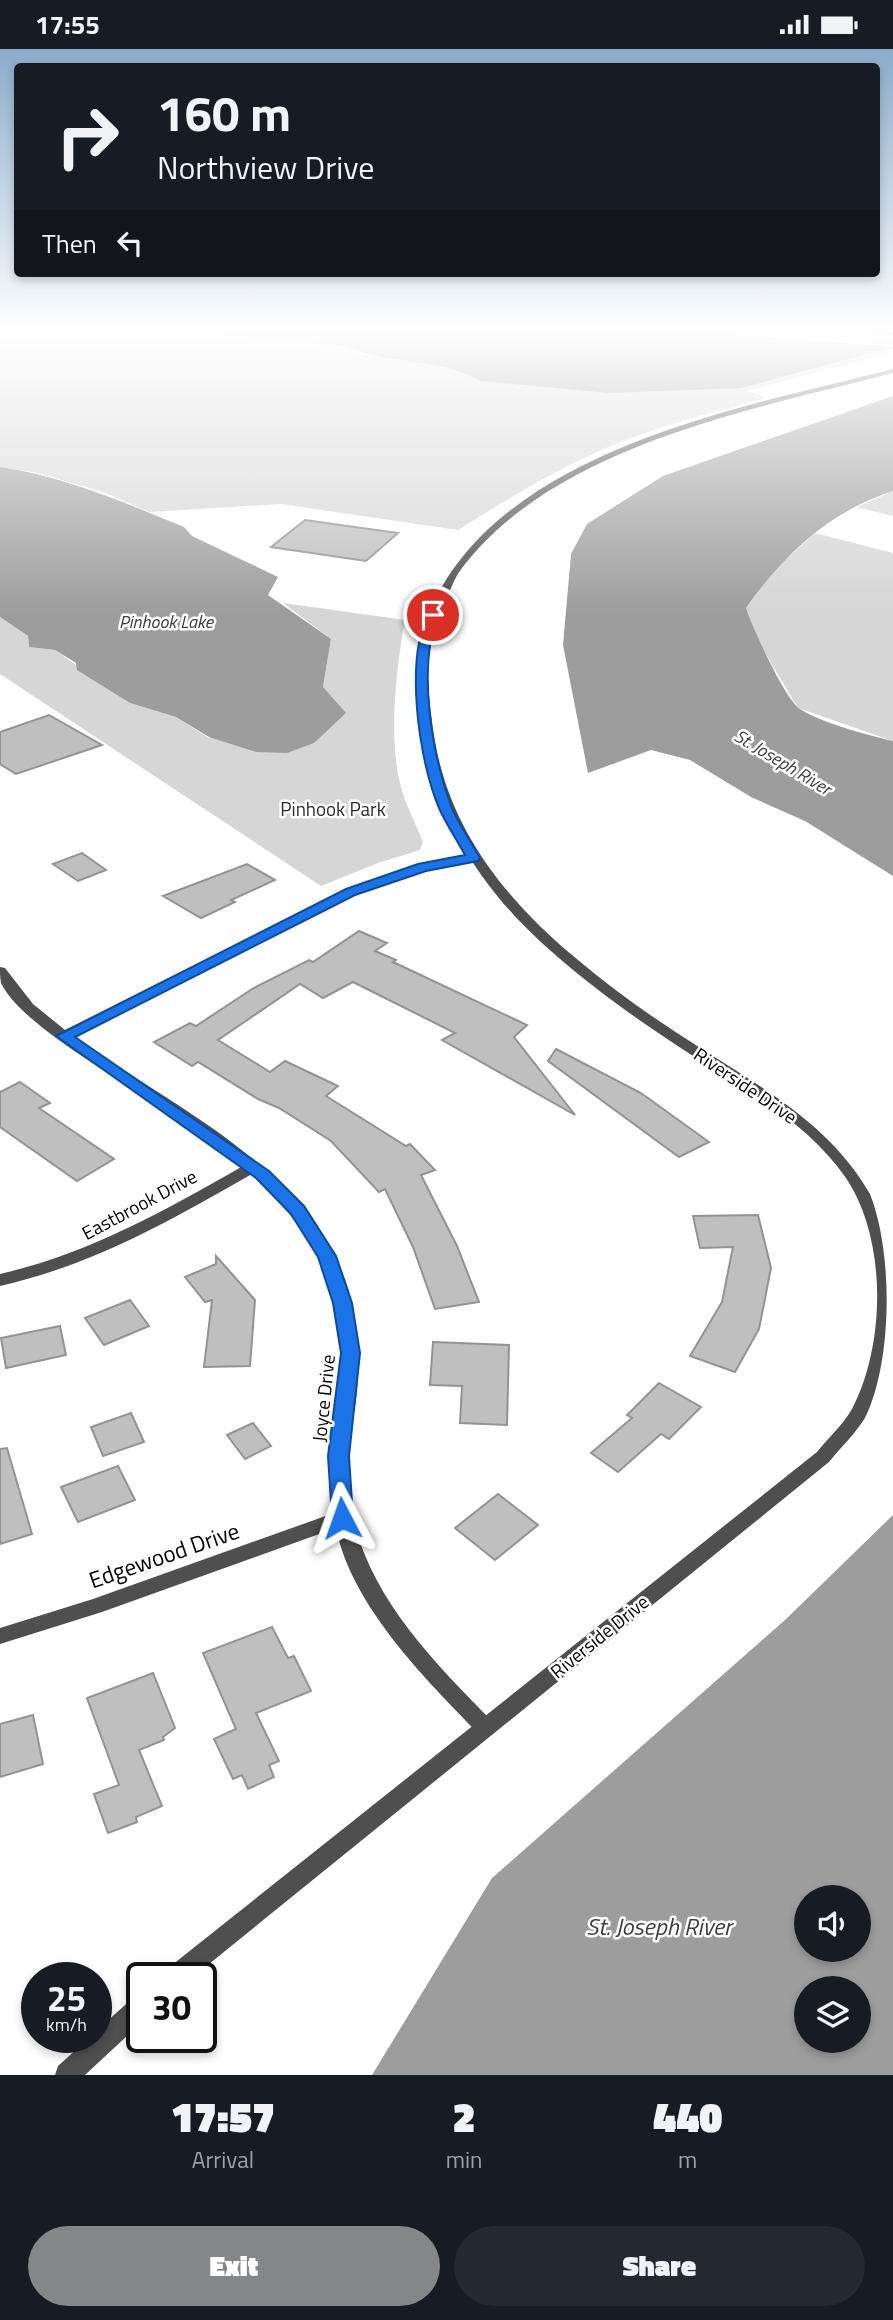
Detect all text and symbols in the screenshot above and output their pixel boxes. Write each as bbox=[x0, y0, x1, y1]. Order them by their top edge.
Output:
text: 17:55 bbox=[35, 5, 100, 44]
text: 160 m bbox=[157, 75, 291, 150]
icon: right bbox=[42, 91, 133, 182]
text: Northview Drive bbox=[157, 143, 375, 191]
text: Then bbox=[42, 224, 97, 263]
icon: left bbox=[111, 224, 149, 262]
pin bbox=[403, 585, 463, 645]
icon: arrive bbox=[414, 596, 452, 634]
water label: Pinhook Lake bbox=[119, 608, 215, 635]
water label: St. Joseph River bbox=[729, 722, 839, 803]
park label: Pinhook Park bbox=[280, 794, 386, 823]
street label: Riverside Drive bbox=[688, 1040, 804, 1130]
street label: Eastbrook Drive bbox=[76, 1161, 202, 1247]
street label: Joyce Drive bbox=[304, 1353, 342, 1443]
position arrow bbox=[305, 1481, 379, 1555]
street label: Edgewood Drive bbox=[84, 1513, 244, 1597]
street label: Riverside Drive bbox=[543, 1587, 655, 1685]
map controls bbox=[794, 1885, 871, 2053]
button: sound bbox=[794, 1885, 871, 1962]
water label: St. Joseph River bbox=[586, 1908, 735, 1944]
speed limit sign: 30 bbox=[126, 1962, 217, 2053]
text: 25 bbox=[47, 1971, 86, 2025]
button: layers bbox=[794, 1976, 871, 2053]
text: km/h bbox=[46, 2011, 87, 2038]
text: 17:57 bbox=[171, 2084, 275, 2148]
text: 2 bbox=[453, 2084, 476, 2148]
text: 440 bbox=[653, 2084, 722, 2148]
text: Arrival bbox=[192, 2142, 254, 2177]
text: min bbox=[446, 2142, 482, 2177]
text: m bbox=[678, 2142, 697, 2177]
button: Exit bbox=[28, 2226, 440, 2306]
button: Share bbox=[454, 2226, 865, 2306]

